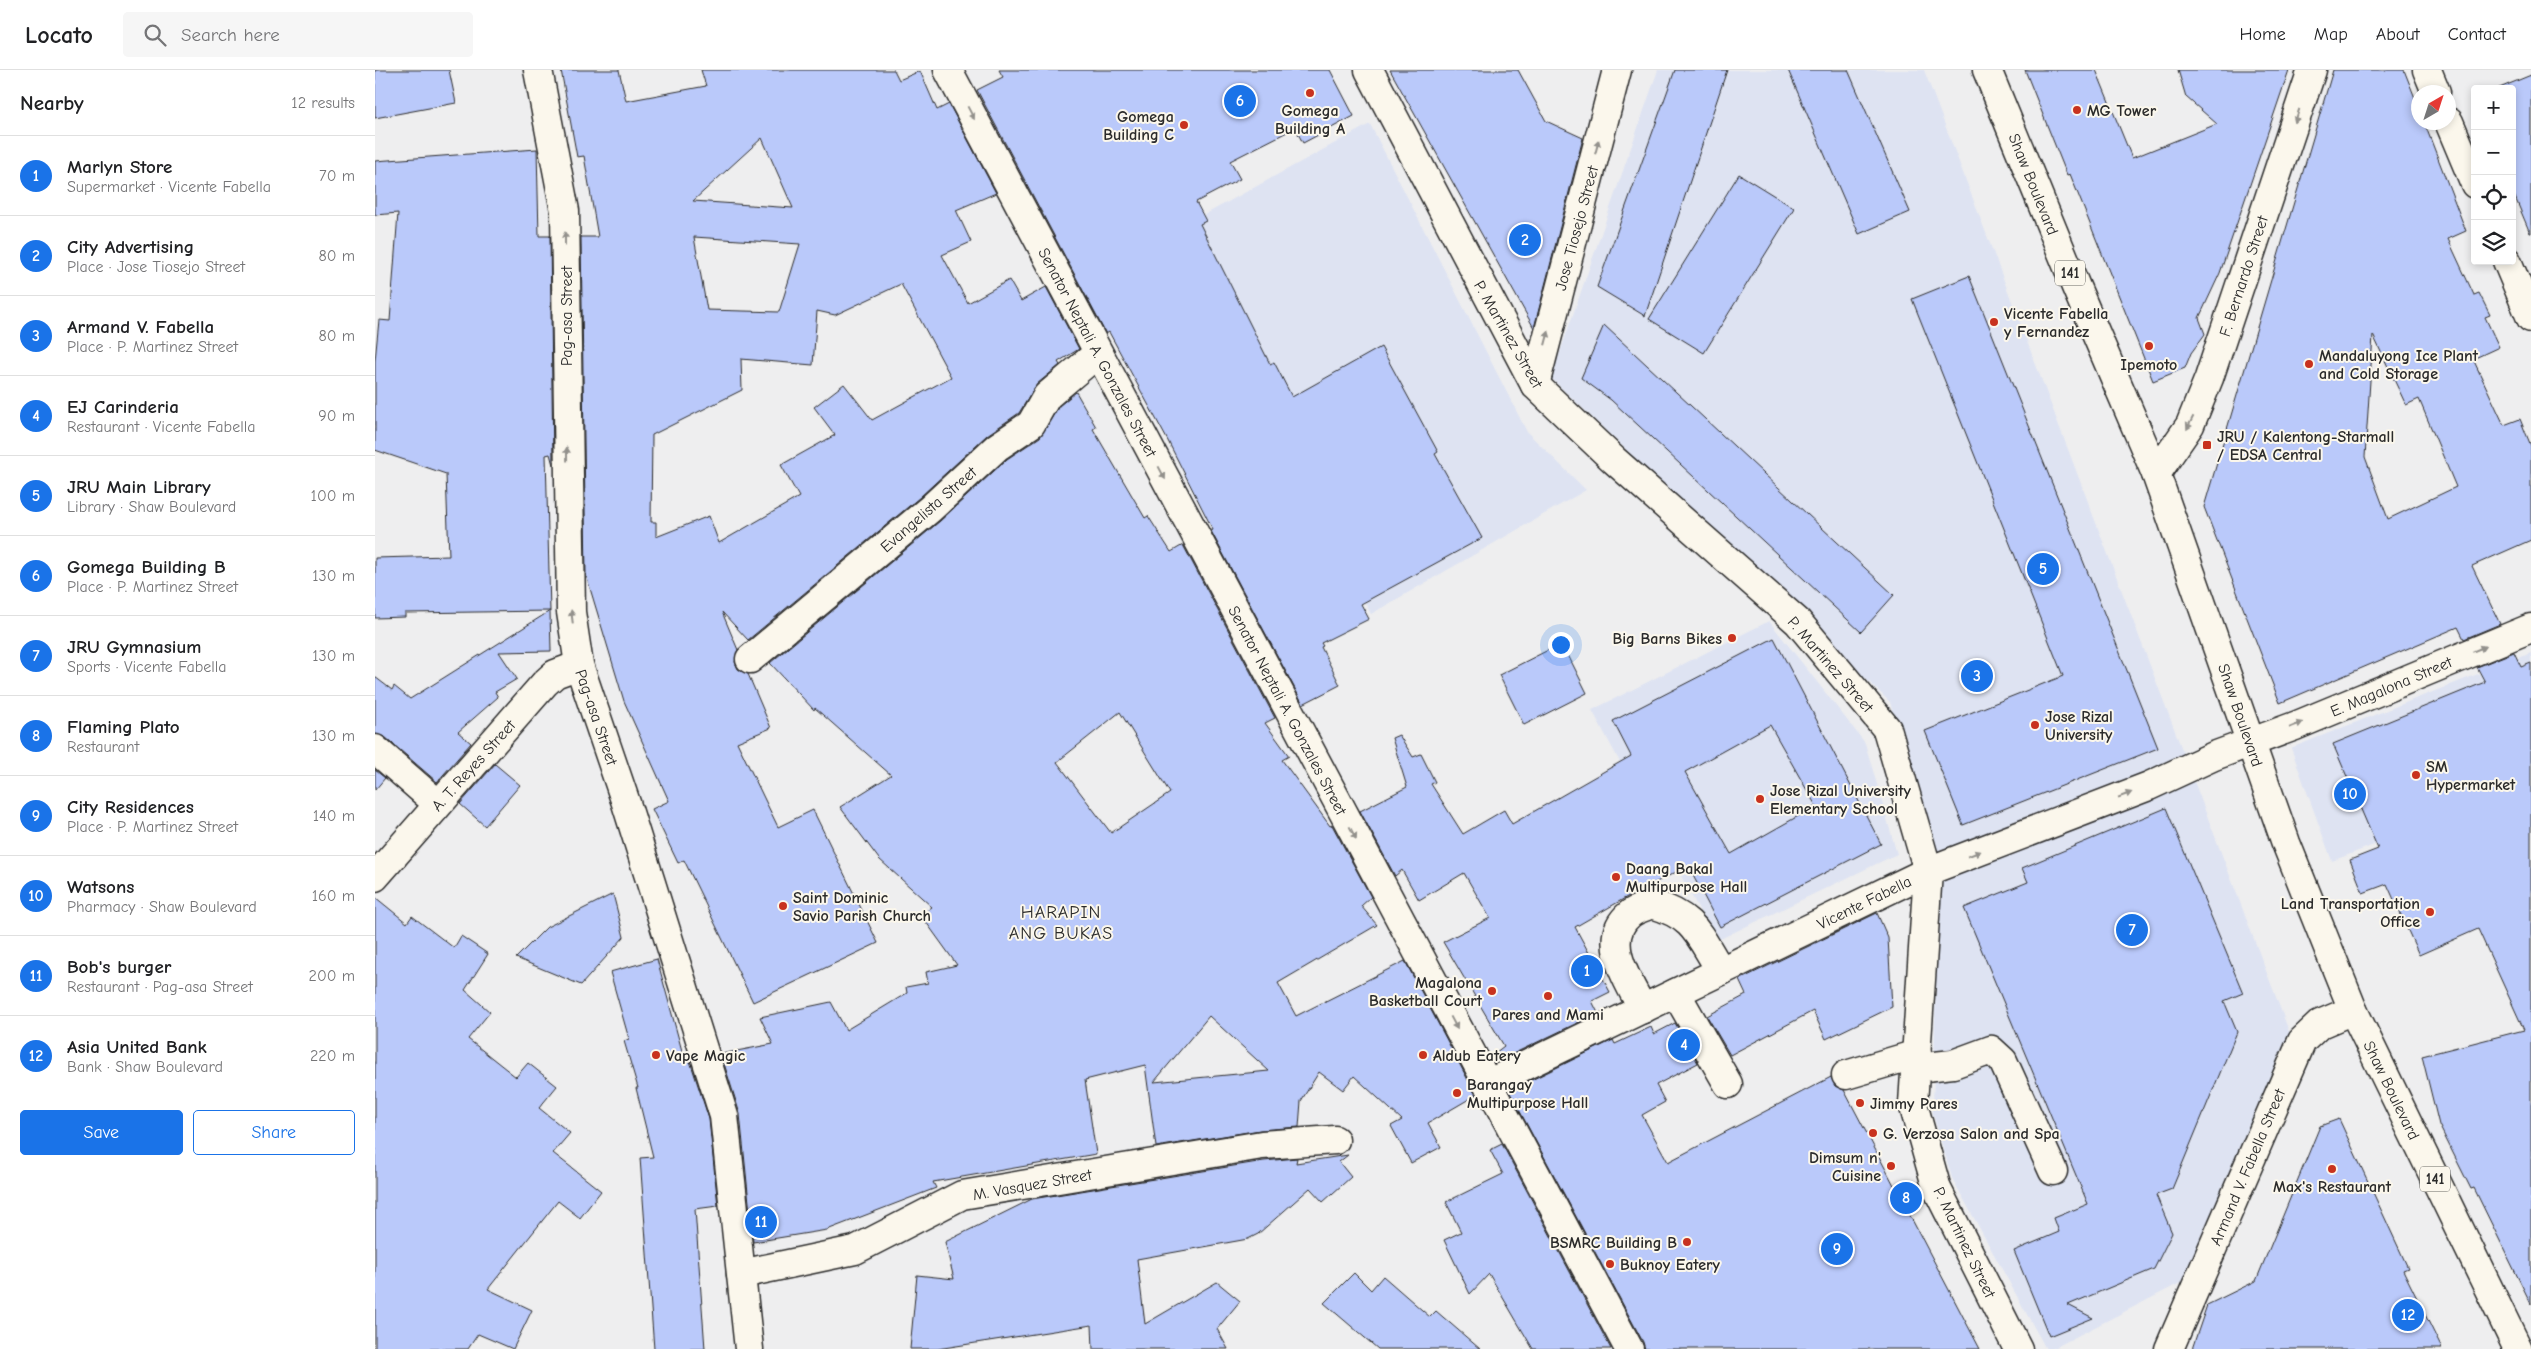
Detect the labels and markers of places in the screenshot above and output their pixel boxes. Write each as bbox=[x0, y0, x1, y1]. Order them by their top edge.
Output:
pin: 6 bbox=[1224, 82, 1256, 120]
marker: Gomega Building A bbox=[1304, 87, 1316, 99]
place label: Gomega Building A bbox=[1275, 102, 1345, 138]
place label: MG Tower bbox=[2087, 102, 2157, 120]
marker: MG Tower bbox=[2071, 104, 2083, 116]
place label: Gomega Building C bbox=[1103, 108, 1174, 144]
marker: Gomega Building C bbox=[1178, 119, 1190, 131]
pin: 2 bbox=[1509, 221, 1541, 259]
place label: Vicente Fabella y Fernandez bbox=[2004, 305, 2108, 341]
marker: Vicente Fabella y Fernandez bbox=[1988, 316, 2000, 328]
marker: Ipemoto bbox=[2143, 340, 2155, 352]
place label: Mandaluyong Ice Plant and Cold Storage bbox=[2319, 347, 2479, 383]
place label: Ipemoto bbox=[2121, 356, 2177, 374]
marker: Mandaluyong Ice Plant and Cold Storage bbox=[2303, 358, 2315, 370]
place label: JRU / Kalentong-Starmall / EDSA Central bbox=[2217, 428, 2394, 464]
marker: JRU / Kalentong-Starmall / EDSA Central bbox=[2201, 439, 2213, 451]
pin: 5 bbox=[2027, 550, 2059, 588]
place label: Big Barns Bikes bbox=[1612, 630, 1722, 648]
marker: Big Barns Bikes bbox=[1726, 632, 1738, 644]
pin: 3 bbox=[1961, 657, 1993, 695]
place label: Jose Rizal University bbox=[2045, 708, 2113, 744]
marker: Jose Rizal University bbox=[2029, 719, 2041, 731]
place label: SM Hypermarket bbox=[2426, 758, 2516, 794]
marker: SM Hypermarket bbox=[2410, 769, 2422, 781]
pin: 10 bbox=[2334, 775, 2366, 813]
place label: Jose Rizal University Elementary School bbox=[1770, 782, 1912, 818]
marker: Jose Rizal University Elementary School bbox=[1754, 793, 1766, 805]
place label: Daang Bakal Multipurpose Hall bbox=[1626, 860, 1747, 896]
marker: Daang Bakal Multipurpose Hall bbox=[1610, 871, 1622, 883]
place label: Saint Dominic Savio Parish Church bbox=[793, 889, 931, 925]
place label: Land Transportation Office bbox=[2281, 895, 2420, 931]
marker: Saint Dominic Savio Parish Church bbox=[777, 900, 789, 912]
marker: Land Transportation Office bbox=[2424, 906, 2436, 918]
pin: 7 bbox=[2116, 911, 2148, 949]
pin: 1 bbox=[1571, 952, 1603, 990]
place label: Magalona Basketball Court bbox=[1369, 974, 1483, 1010]
marker: Magalona Basketball Court bbox=[1486, 985, 1498, 997]
marker: Pares and Mami bbox=[1542, 990, 1554, 1002]
place label: Pares and Mami bbox=[1492, 1006, 1604, 1024]
pin: 4 bbox=[1668, 1026, 1700, 1064]
place label: Vape Magic bbox=[666, 1047, 746, 1065]
place label: Aldub Eatery bbox=[1433, 1047, 1521, 1065]
marker: Vape Magic bbox=[650, 1049, 662, 1061]
marker: Aldub Eatery bbox=[1417, 1049, 1429, 1061]
place label: Barangay Multipurpose Hall bbox=[1467, 1076, 1588, 1112]
marker: Barangay Multipurpose Hall bbox=[1451, 1087, 1463, 1099]
place label: Jimmy Pares bbox=[1870, 1095, 1958, 1113]
marker: Jimmy Pares bbox=[1854, 1097, 1866, 1109]
place label: G. Verzosa Salon and Spa bbox=[1883, 1125, 2060, 1143]
marker: G. Verzosa Salon and Spa bbox=[1867, 1127, 1879, 1139]
place label: Dimsum n' Cuisine bbox=[1809, 1149, 1881, 1185]
marker: Dimsum n' Cuisine bbox=[1885, 1160, 1897, 1172]
marker: Max's Restaurant bbox=[2326, 1163, 2338, 1175]
place label: Max's Restaurant bbox=[2273, 1178, 2392, 1196]
pin: 8 bbox=[1890, 1179, 1922, 1217]
pin: 11 bbox=[745, 1203, 777, 1241]
pin: 9 bbox=[1821, 1230, 1853, 1268]
place label: BSMRC Building B bbox=[1550, 1234, 1677, 1252]
marker: BSMRC Building B bbox=[1681, 1236, 1693, 1248]
place label: Buknoy Eatery bbox=[1620, 1256, 1720, 1274]
marker: Buknoy Eatery bbox=[1604, 1258, 1616, 1270]
pin: 12 bbox=[2392, 1296, 2424, 1334]

